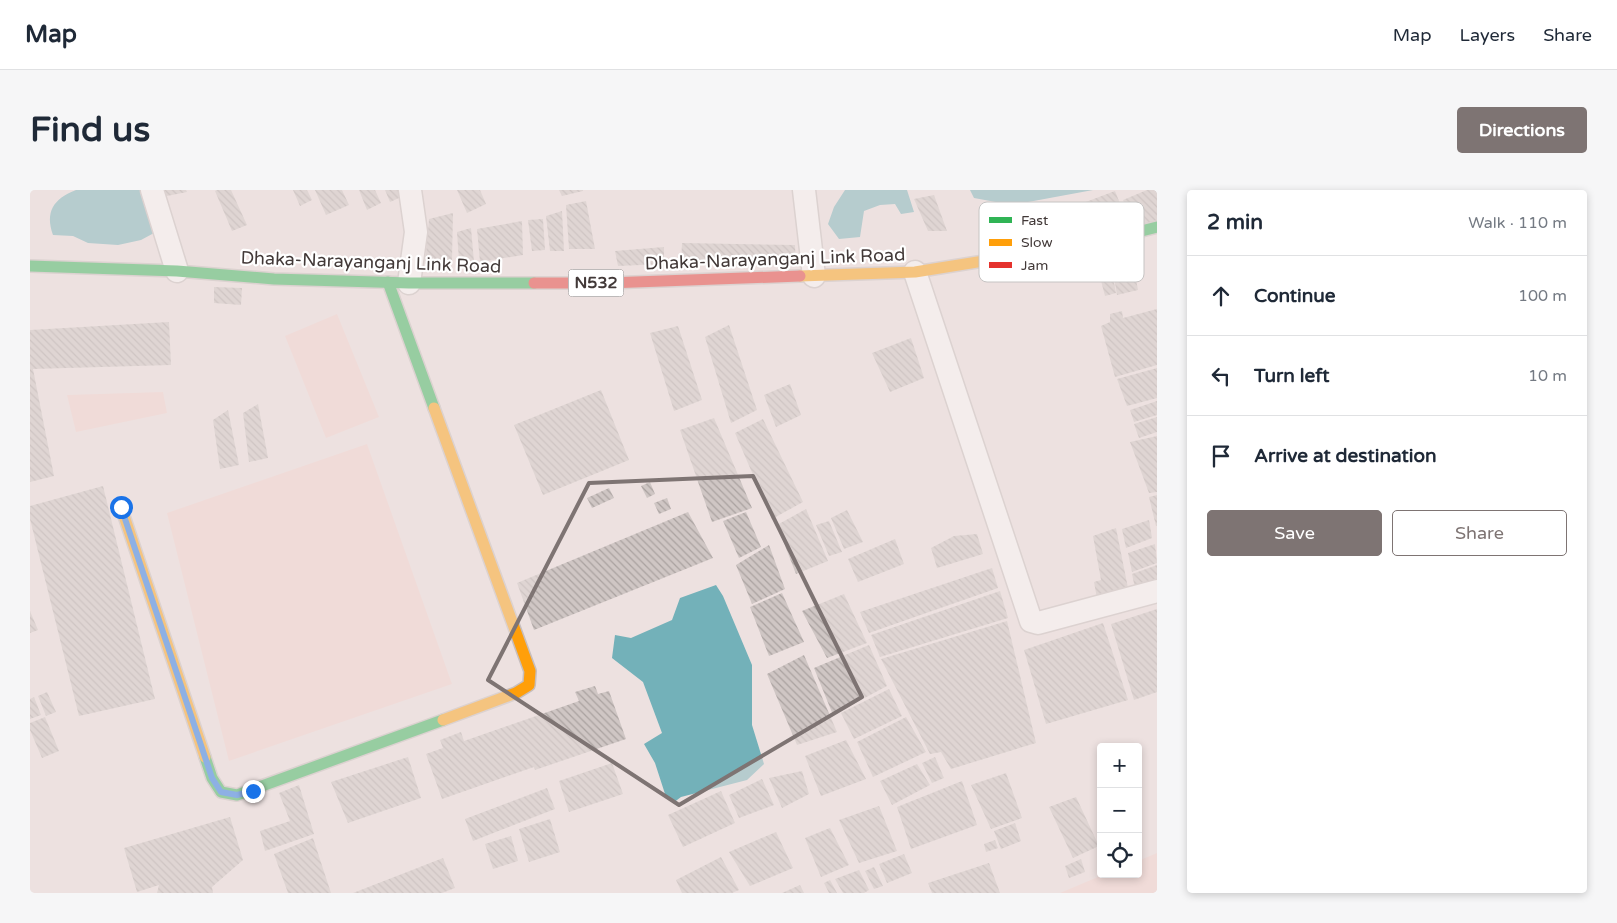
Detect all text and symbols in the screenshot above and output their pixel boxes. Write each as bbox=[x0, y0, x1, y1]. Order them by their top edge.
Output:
text: Map bbox=[25, 20, 77, 49]
text: Map bbox=[1393, 24, 1432, 46]
text: Layers bbox=[1460, 24, 1515, 46]
text: Share bbox=[1543, 24, 1592, 46]
button: Directions bbox=[1457, 107, 1587, 153]
text: Find us bbox=[30, 109, 150, 151]
legend bbox=[979, 202, 1144, 282]
text: 2 min bbox=[1207, 210, 1263, 235]
text: Fast bbox=[1021, 212, 1049, 229]
text: Walk · 110 m bbox=[1468, 213, 1567, 233]
text: Slow bbox=[1021, 234, 1053, 251]
street label: Dhaka-Narayanganj Link Road bbox=[644, 243, 906, 275]
street label: Dhaka-Narayanganj Link Road bbox=[240, 246, 502, 278]
text: Jam bbox=[1021, 257, 1048, 274]
road number: N532 bbox=[568, 270, 624, 296]
icon: ahead bbox=[1207, 282, 1235, 310]
text: Continue bbox=[1254, 285, 1336, 307]
text: 100 m bbox=[1518, 286, 1567, 306]
icon: left bbox=[1207, 362, 1235, 390]
text: Turn left bbox=[1254, 365, 1330, 387]
text: 10 m bbox=[1528, 366, 1567, 386]
icon: arrive bbox=[1207, 442, 1235, 470]
text: Arrive at destination bbox=[1254, 445, 1437, 467]
route start bbox=[110, 496, 133, 519]
button: Save bbox=[1207, 510, 1382, 556]
button: Share bbox=[1392, 510, 1567, 556]
map controls bbox=[1097, 743, 1142, 878]
button: + bbox=[1097, 743, 1142, 788]
route end bbox=[242, 780, 265, 803]
button: − bbox=[1097, 788, 1142, 833]
button: locate bbox=[1097, 833, 1142, 878]

